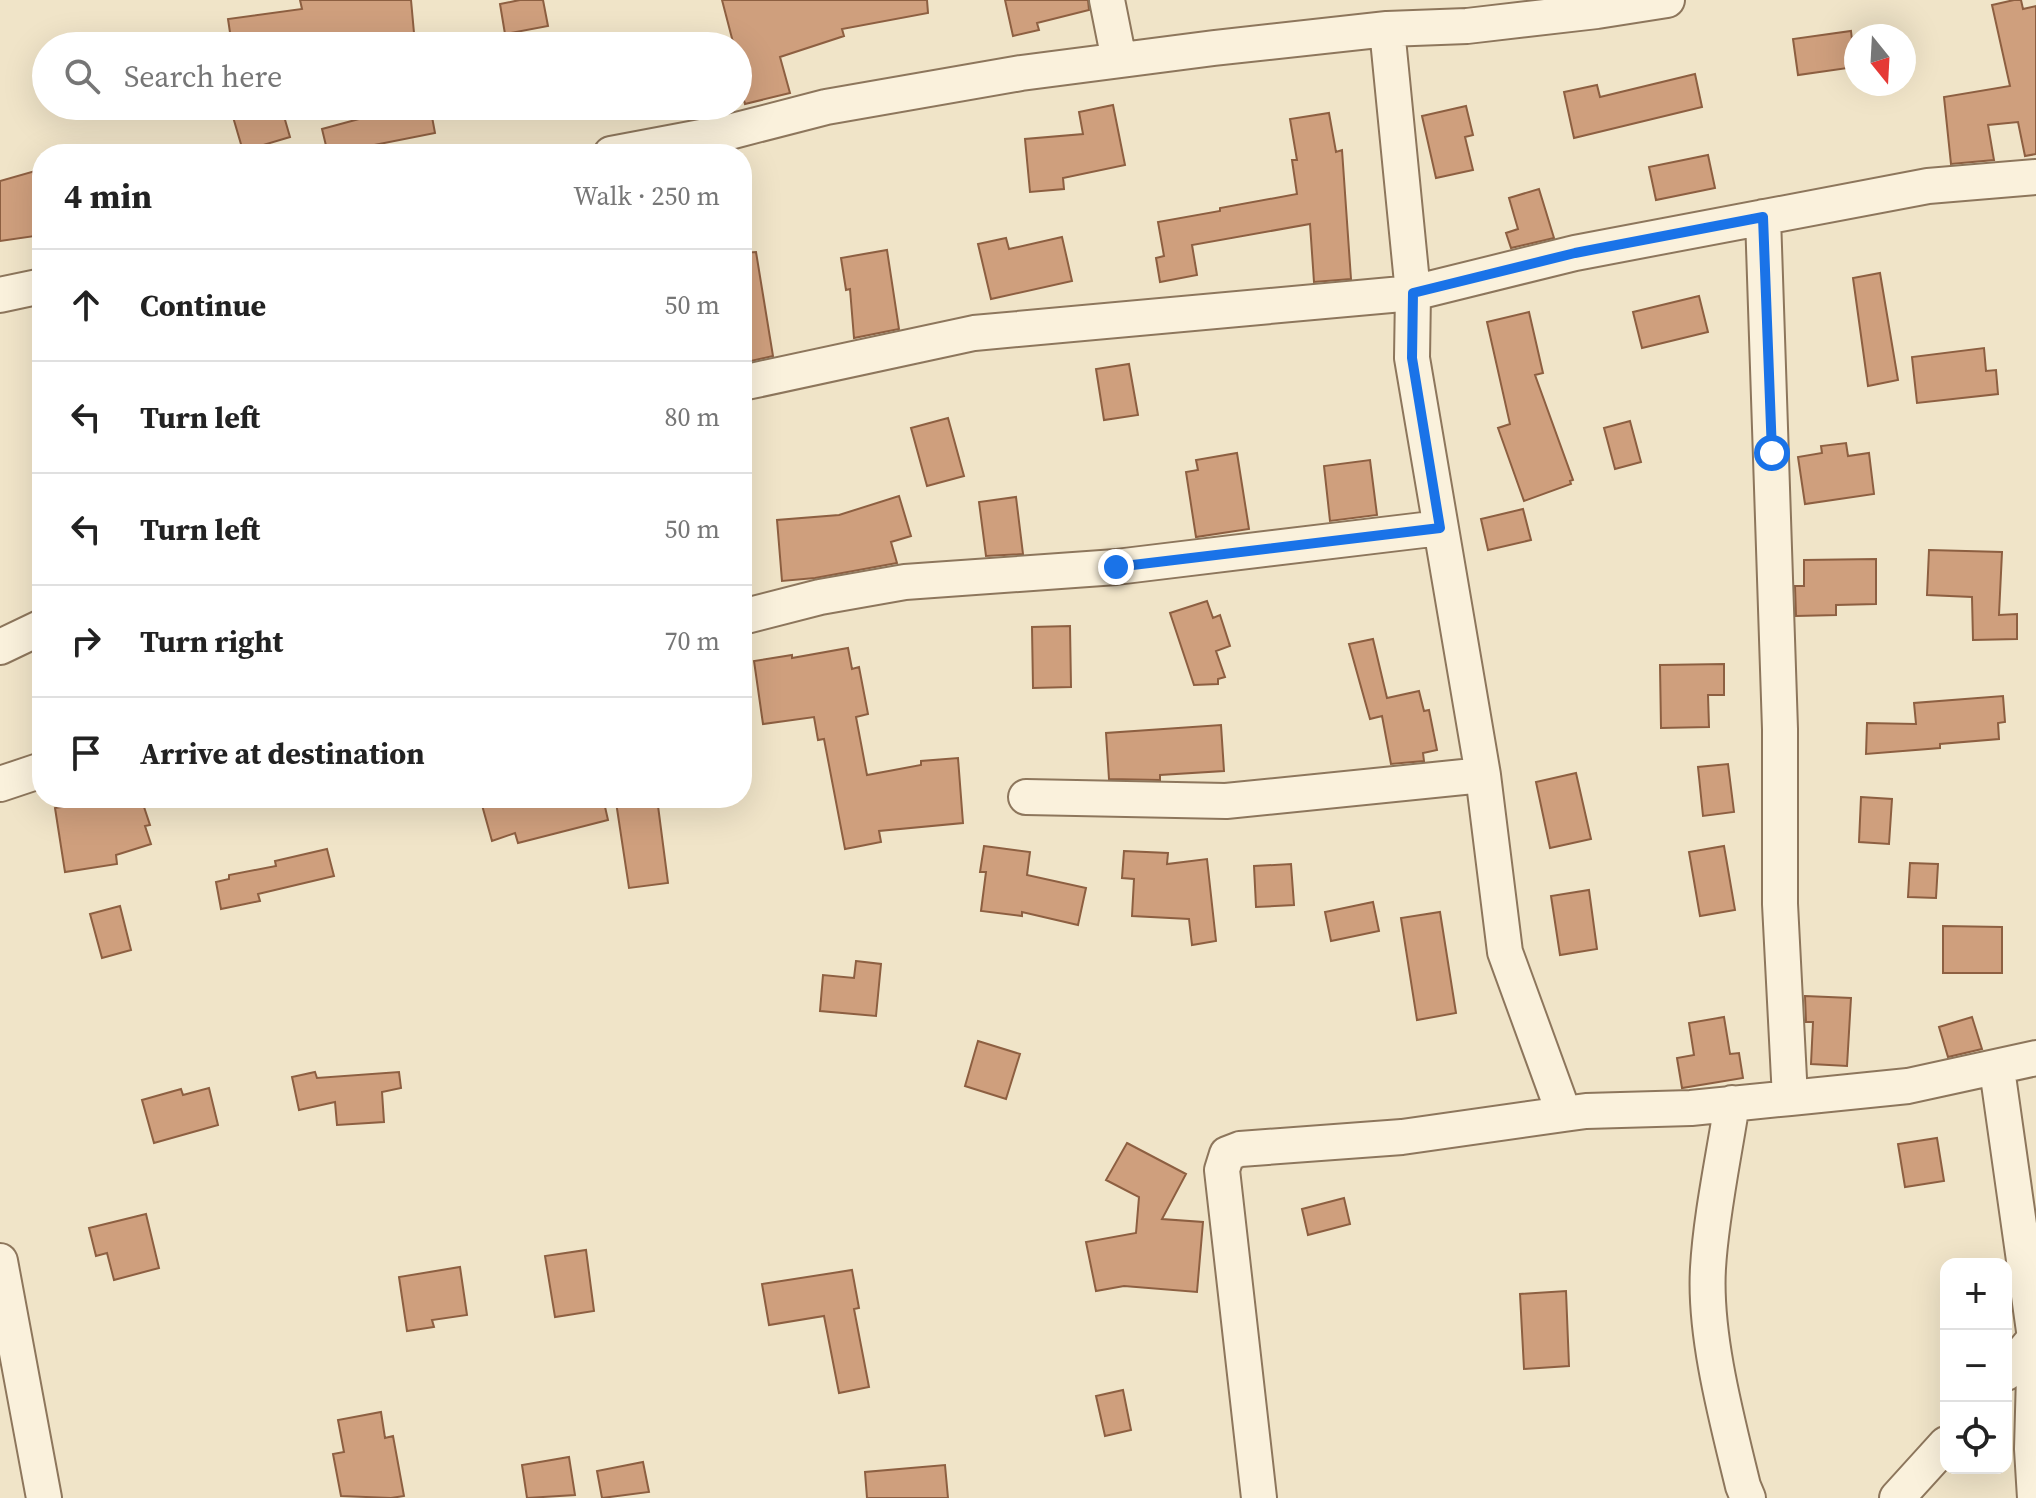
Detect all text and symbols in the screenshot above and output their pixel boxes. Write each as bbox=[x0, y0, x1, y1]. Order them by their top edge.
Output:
north arrow bbox=[1844, 24, 1916, 96]
search box bbox=[32, 32, 752, 120]
icon: search bbox=[60, 54, 104, 98]
text: Search here bbox=[124, 56, 282, 97]
text: 4 min bbox=[64, 173, 152, 219]
text: Walk · 250 m bbox=[573, 178, 720, 214]
icon: ahead bbox=[64, 283, 108, 327]
text: Continue bbox=[140, 285, 266, 326]
text: 50 m bbox=[665, 287, 720, 323]
icon: left bbox=[64, 395, 108, 439]
text: Turn left bbox=[140, 397, 260, 438]
text: 80 m bbox=[665, 399, 720, 435]
route start bbox=[1754, 435, 1790, 471]
icon: left bbox=[64, 507, 108, 551]
text: Turn left bbox=[140, 509, 260, 550]
text: 50 m bbox=[665, 511, 720, 547]
route end bbox=[1098, 549, 1134, 585]
icon: right bbox=[64, 619, 108, 663]
text: Turn right bbox=[140, 621, 283, 662]
text: 70 m bbox=[665, 623, 720, 659]
icon: arrive bbox=[64, 731, 108, 775]
text: Arrive at destination bbox=[140, 733, 425, 774]
map controls bbox=[1940, 1258, 2012, 1474]
button: + bbox=[1940, 1258, 2012, 1330]
button: − bbox=[1940, 1330, 2012, 1402]
button: locate bbox=[1940, 1402, 2012, 1474]

